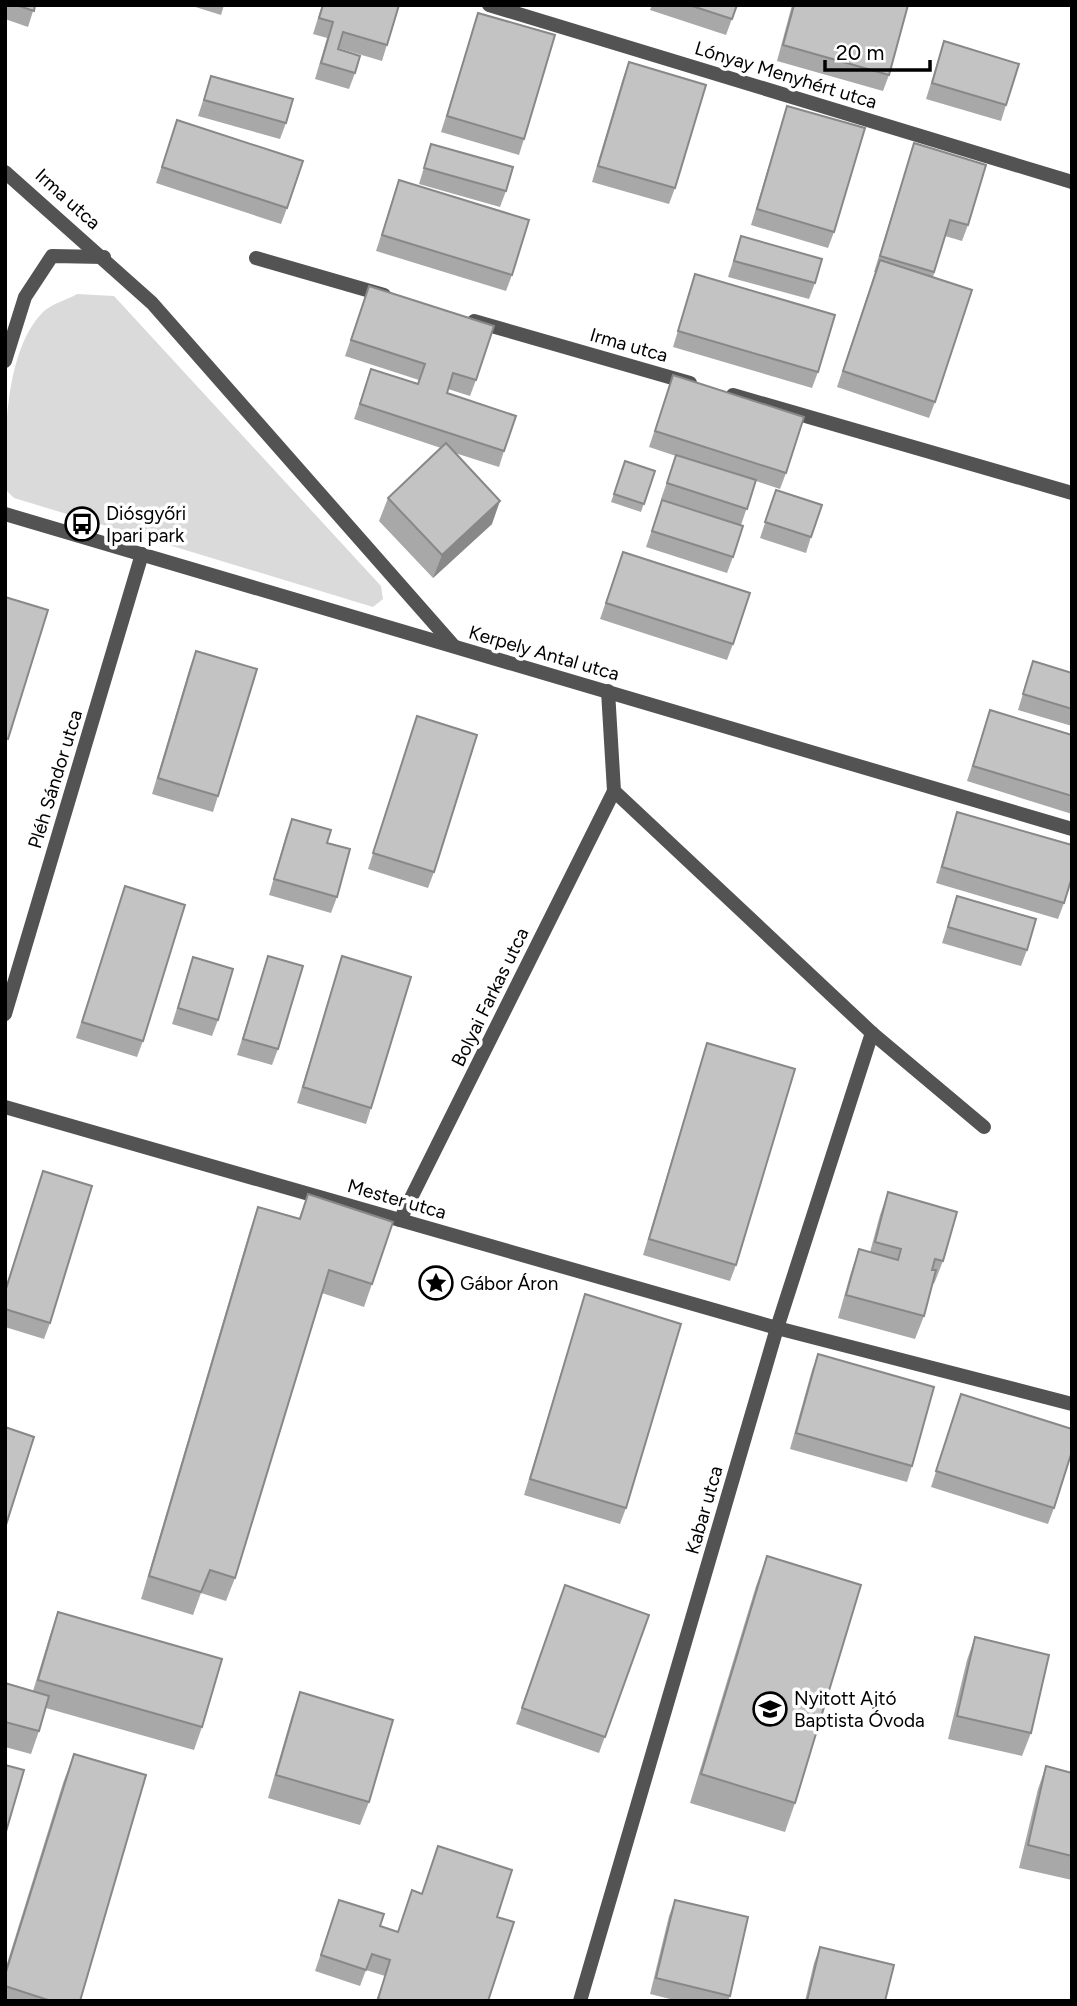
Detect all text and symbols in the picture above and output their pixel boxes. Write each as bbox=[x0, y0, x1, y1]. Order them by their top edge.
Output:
scale bar bbox=[825, 28, 930, 72]
street label: Lónyay Menyhért utca bbox=[692, 36, 880, 114]
text: 20 m bbox=[836, 40, 884, 65]
street label: Irma utca bbox=[31, 164, 105, 234]
street label: Irma utca bbox=[587, 323, 671, 367]
place label: Diósgyőri Ipari park bbox=[106, 502, 186, 547]
bus stop icon: Diósgyőri Ipari park bbox=[63, 505, 101, 543]
street label: Kerpely Antal utca bbox=[466, 621, 622, 685]
street label: Pléh Sándor utca bbox=[23, 707, 87, 851]
street label: Bolyai Farkas utca bbox=[446, 924, 534, 1070]
street label: Mester utca bbox=[345, 1174, 449, 1224]
place icon: Gábor Áron bbox=[417, 1264, 455, 1302]
place label: Gábor Áron bbox=[460, 1272, 558, 1295]
street label: Kabar utca bbox=[680, 1463, 728, 1557]
place label: Nyitott Ajtó Baptista Óvoda bbox=[794, 1687, 925, 1732]
school or university icon: Nyitott Ajtó Baptista Óvoda bbox=[751, 1690, 789, 1728]

